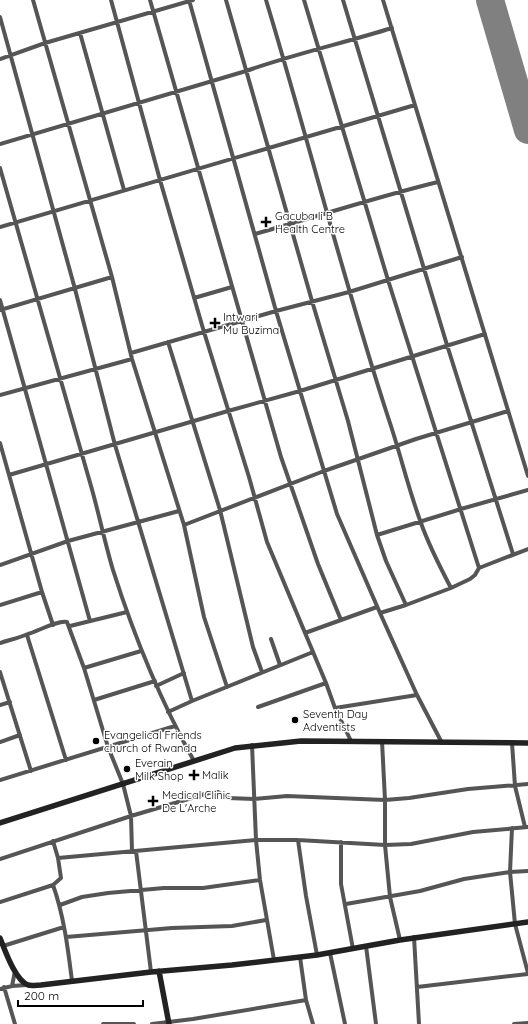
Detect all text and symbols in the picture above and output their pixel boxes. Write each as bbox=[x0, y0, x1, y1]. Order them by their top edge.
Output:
place label: Gacuba Ii B Health Centre bbox=[275, 209, 345, 236]
marker: Gacuba Ii B Health Centre bbox=[260, 216, 272, 228]
place label: Intwari Mu Buzima bbox=[223, 310, 279, 337]
marker: Intwari Mu Buzima bbox=[210, 318, 220, 328]
place label: Seventh Day Adventists bbox=[303, 707, 367, 734]
marker: Seventh Day Adventists bbox=[290, 715, 300, 725]
place label: Evangelical Friends church of Rwanda bbox=[104, 728, 202, 755]
marker: Evangelical Friends church of Rwanda bbox=[91, 736, 101, 746]
place label: Everain Milk Shop bbox=[135, 756, 184, 783]
marker: Everain Milk Shop bbox=[122, 764, 132, 774]
place label: Malik bbox=[202, 768, 229, 782]
marker: Malik bbox=[189, 770, 199, 780]
place label: Medical Clinic De L'Arche bbox=[162, 788, 231, 815]
marker: Medical Clinic De L'Arche bbox=[147, 795, 159, 807]
scale bar bbox=[18, 982, 143, 1008]
text: 200 m bbox=[24, 988, 59, 1003]

